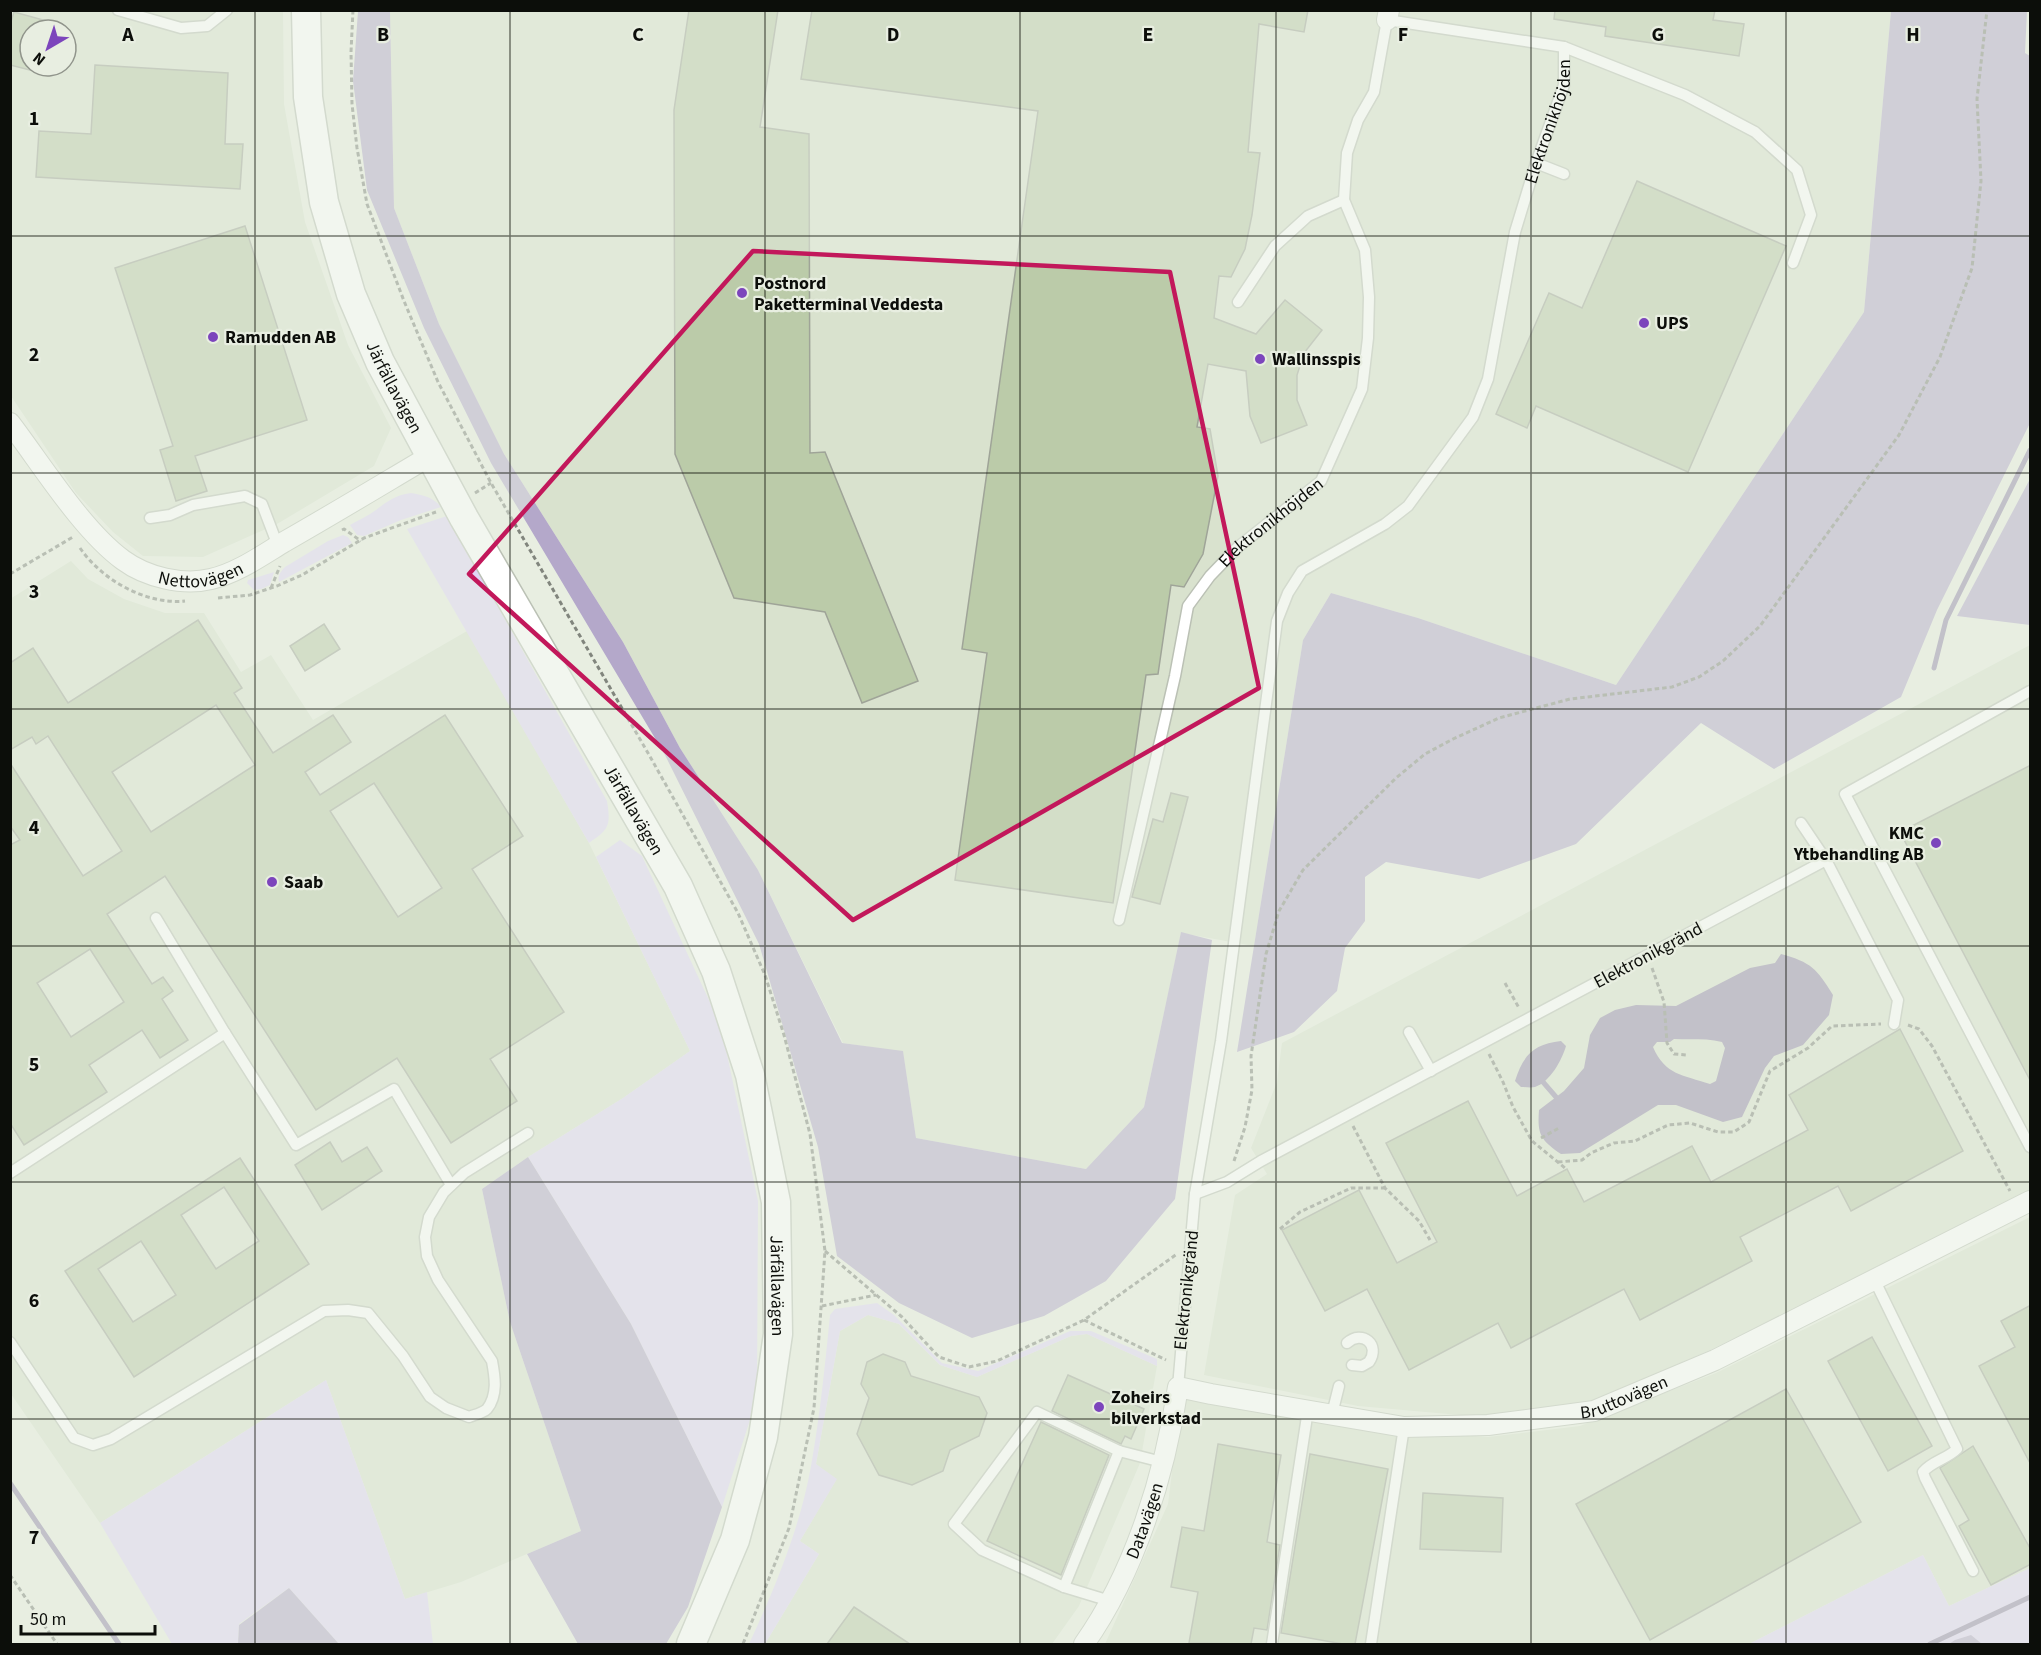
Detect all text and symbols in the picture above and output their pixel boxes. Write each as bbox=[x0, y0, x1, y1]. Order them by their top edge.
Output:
north arrow bbox=[18, 18, 78, 78]
text: A bbox=[121, 21, 134, 49]
text: B bbox=[377, 21, 389, 49]
text: C bbox=[632, 21, 644, 49]
text: D bbox=[887, 21, 899, 49]
text: E bbox=[1143, 21, 1153, 49]
text: F bbox=[1398, 21, 1408, 49]
text: G bbox=[1652, 21, 1664, 49]
text: H bbox=[1906, 21, 1920, 49]
text: N bbox=[28, 47, 50, 71]
street label: Elektronikhöjden bbox=[1518, 59, 1577, 187]
text: 1 bbox=[29, 105, 39, 133]
place label: Postnord Paketterminal Veddesta bbox=[754, 271, 943, 317]
marker: Postnord Paketterminal Veddesta bbox=[735, 286, 749, 300]
place label: UPS bbox=[1656, 311, 1689, 336]
marker: UPS bbox=[1637, 316, 1651, 330]
place label: Ramudden AB bbox=[225, 325, 336, 350]
marker: Ramudden AB bbox=[206, 330, 220, 344]
street label: Järfällavägen bbox=[360, 337, 428, 438]
text: 2 bbox=[29, 341, 39, 369]
place label: Wallinsspis bbox=[1272, 347, 1361, 372]
marker: Wallinsspis bbox=[1253, 352, 1267, 366]
street label: Elektronikhöjden bbox=[1213, 472, 1329, 573]
street label: Nettovägen bbox=[156, 556, 248, 594]
text: 3 bbox=[29, 578, 39, 606]
street label: Järfällavägen bbox=[597, 760, 670, 860]
text: 4 bbox=[29, 814, 40, 842]
place label: KMC Ytbehandling AB bbox=[1793, 821, 1925, 867]
marker: KMC Ytbehandling AB bbox=[1929, 836, 1943, 850]
place label: Saab bbox=[284, 870, 323, 895]
marker: Saab bbox=[265, 875, 279, 889]
street label: Elektronikgränd bbox=[1589, 916, 1707, 995]
text: 5 bbox=[29, 1051, 39, 1079]
street label: Elektronikgränd bbox=[1168, 1229, 1205, 1351]
street label: Järfällavägen bbox=[764, 1235, 790, 1337]
text: 6 bbox=[29, 1287, 39, 1315]
street label: Bruttovägen bbox=[1579, 1369, 1672, 1426]
place label: Zoheirs bilverkstad bbox=[1111, 1385, 1201, 1431]
marker: Zoheirs bilverkstad bbox=[1092, 1400, 1106, 1414]
street label: Datavägen bbox=[1120, 1480, 1170, 1563]
text: 7 bbox=[29, 1524, 39, 1552]
scale bar bbox=[21, 1598, 154, 1636]
text: 50 m bbox=[30, 1607, 66, 1632]

